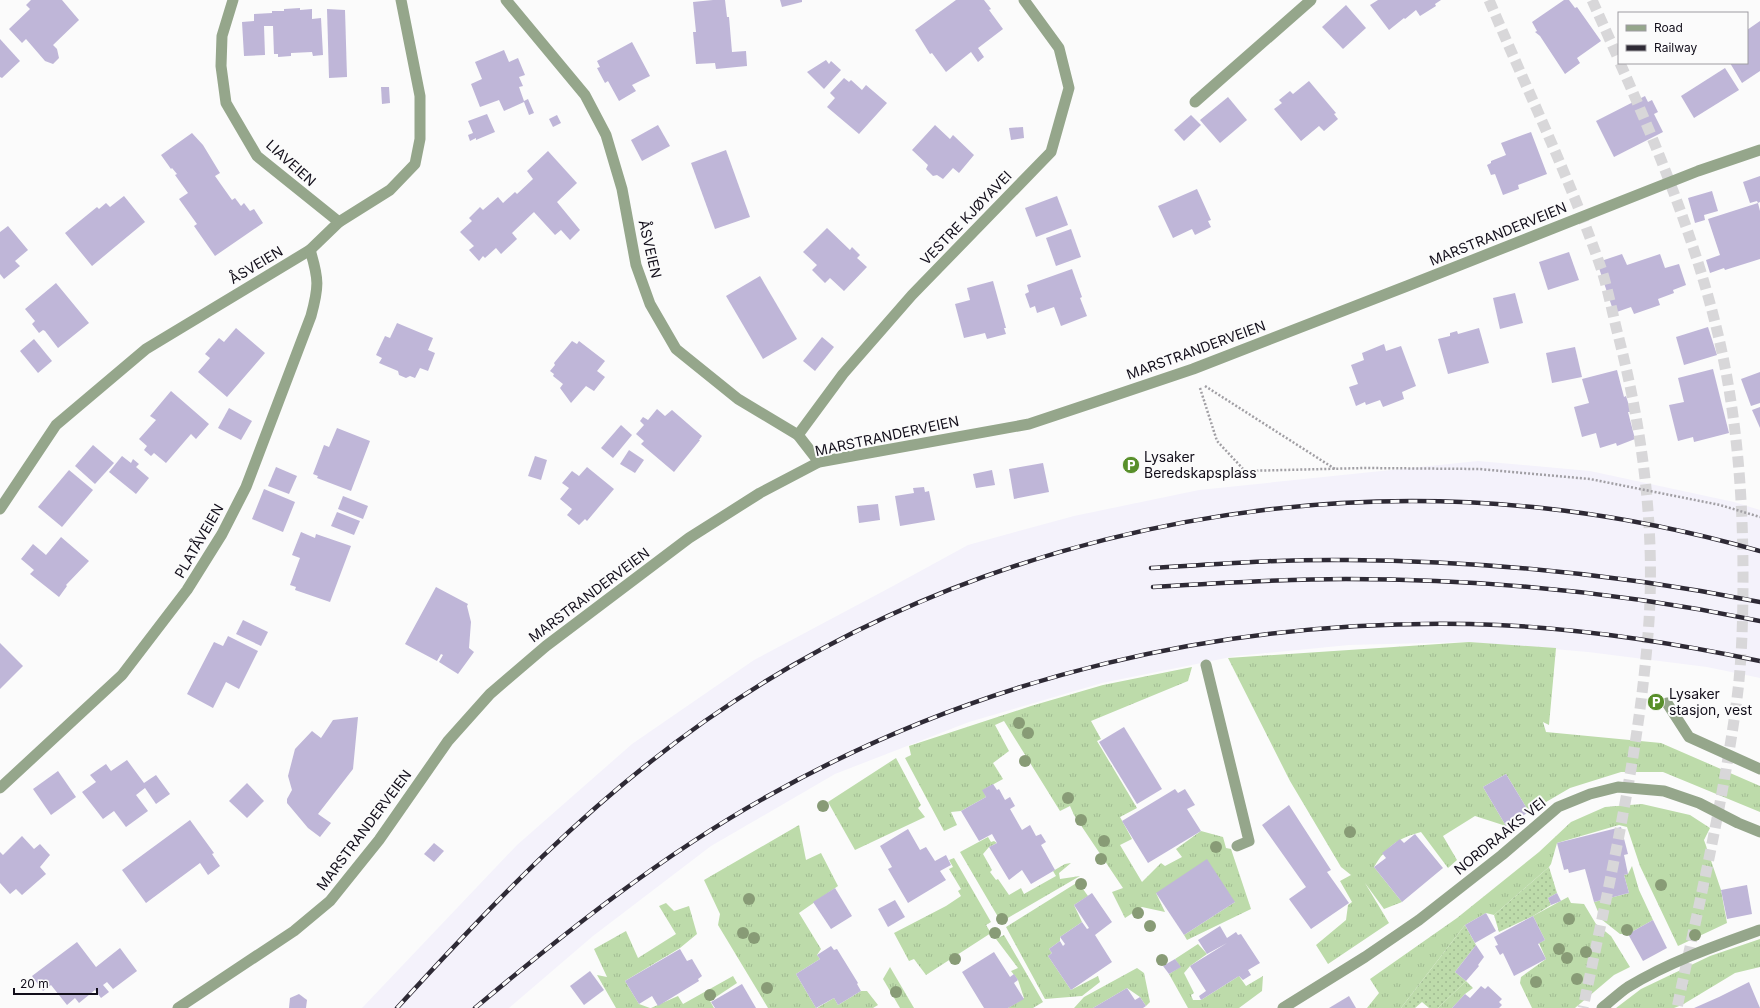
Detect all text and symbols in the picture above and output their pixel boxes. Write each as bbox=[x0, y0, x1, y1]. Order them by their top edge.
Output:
legend bbox=[1618, 12, 1748, 64]
text: Road bbox=[1654, 20, 1683, 35]
text: Railway bbox=[1654, 40, 1698, 55]
street label: LIAVEIEN bbox=[263, 136, 320, 189]
street label: VESTRE KJØYAVEI bbox=[916, 167, 1015, 268]
street label: MARSTRANDERVEIEN bbox=[1427, 198, 1569, 269]
street label: ÅSVEIEN bbox=[636, 218, 666, 280]
street label: ÅSVEIEN bbox=[225, 241, 286, 287]
street label: MARSTRANDERVEIEN bbox=[1124, 316, 1268, 383]
street label: MARSTRANDERVEIEN bbox=[813, 412, 960, 459]
place label: Lysaker Beredskapsplass bbox=[1144, 448, 1257, 481]
parking icon: Lysaker Beredskapsplass bbox=[1121, 455, 1141, 475]
street label: PLATÅVEIEN bbox=[170, 500, 227, 581]
street label: MARSTRANDERVEIEN bbox=[525, 544, 652, 646]
place label: Lysaker stasjon, vest bbox=[1669, 685, 1752, 718]
parking icon: Lysaker stasjon, vest bbox=[1646, 692, 1666, 712]
street label: MARSTRANDERVEIEN bbox=[313, 766, 415, 893]
street label: NORDRAAKS VEI bbox=[1450, 793, 1549, 878]
scale bar bbox=[14, 970, 97, 996]
text: 20 m bbox=[20, 976, 49, 991]

